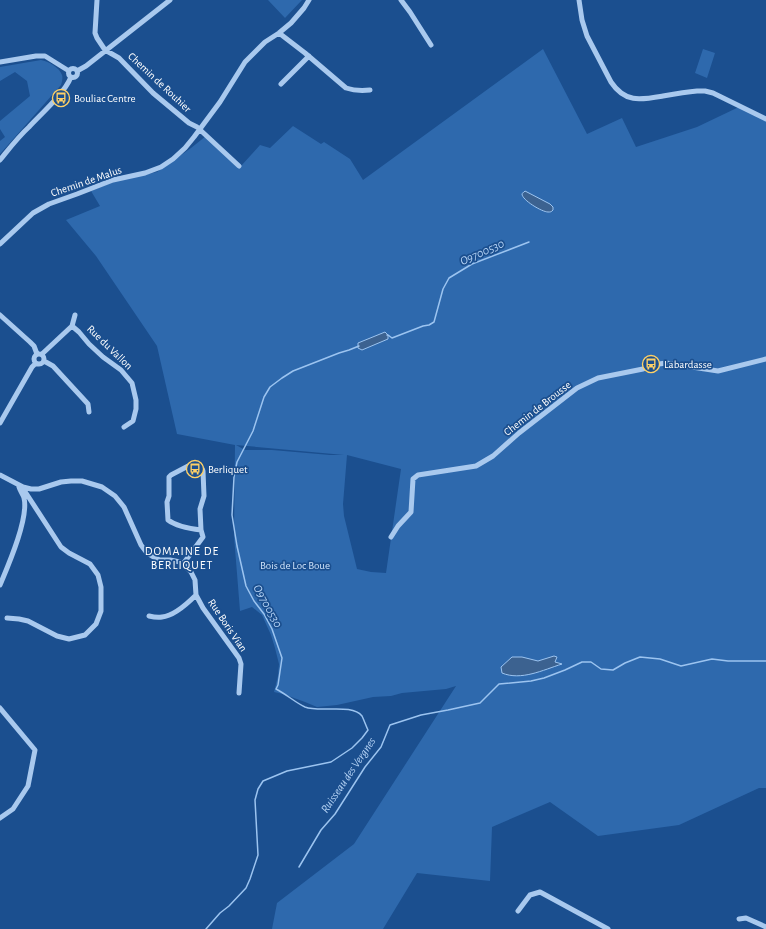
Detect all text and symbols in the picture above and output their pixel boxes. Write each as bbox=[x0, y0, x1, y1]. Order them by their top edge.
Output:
street label: Chemin de Rouhier bbox=[126, 50, 194, 115]
bus stop icon: Bouliac Centre bbox=[51, 88, 71, 108]
place label: Bouliac Centre bbox=[74, 93, 136, 104]
street label: Chemin de Malus bbox=[49, 164, 123, 199]
water label: O9700530 bbox=[458, 237, 506, 267]
street label: Rue du Vallon bbox=[85, 323, 135, 372]
bus stop icon: Labardasse bbox=[641, 354, 661, 374]
place label: Labardasse bbox=[664, 359, 712, 370]
street label: Chemin de Brousse bbox=[502, 379, 573, 438]
bus stop icon: Berliquet bbox=[185, 459, 205, 479]
place label: Berliquet bbox=[208, 464, 248, 475]
district label: DOMAINE DE BERLIQUET bbox=[145, 545, 219, 572]
park label: Bois de Loc Boue bbox=[260, 560, 330, 571]
water label: O9700530 bbox=[251, 583, 285, 629]
street label: Rue Boris Vian bbox=[206, 597, 249, 654]
water label: Ruisseau des Vergnes bbox=[318, 735, 378, 815]

